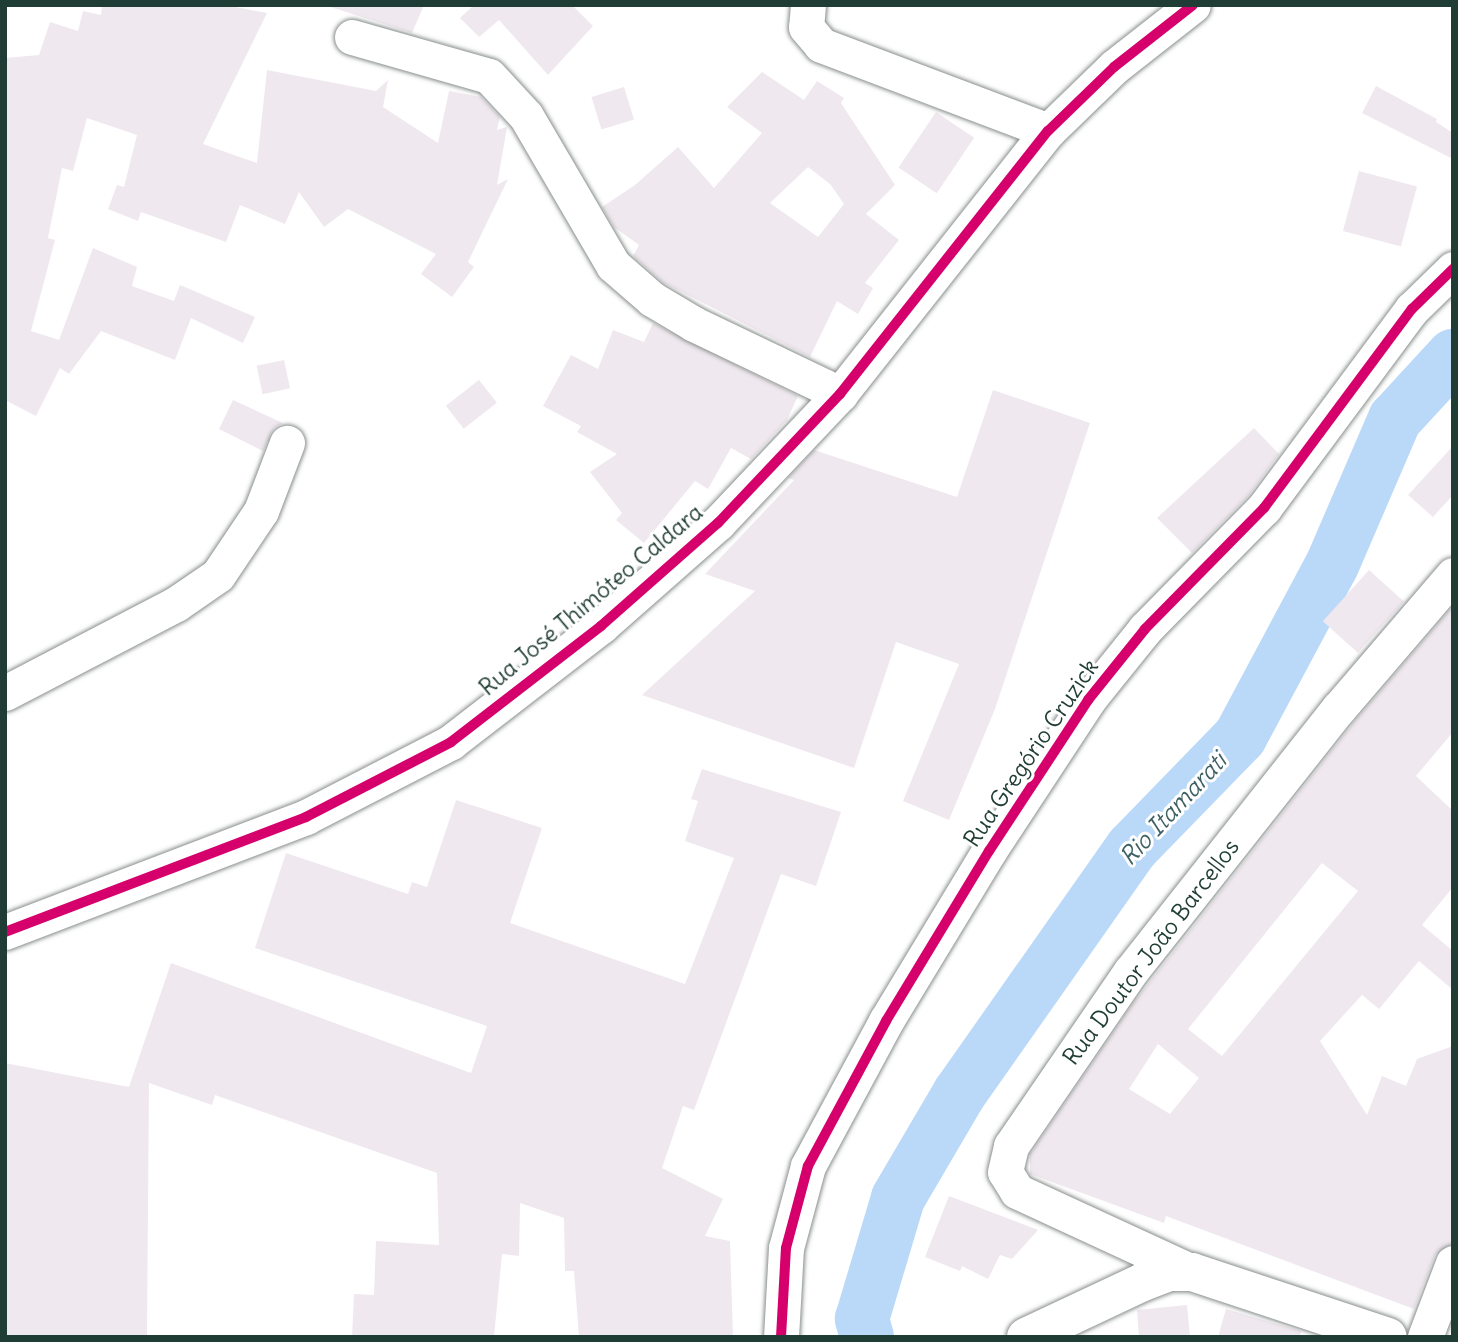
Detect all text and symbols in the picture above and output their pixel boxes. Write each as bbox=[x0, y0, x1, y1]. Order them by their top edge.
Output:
street label: Rua José Thimóteo Caldara bbox=[474, 498, 708, 702]
street label: Rua Gregório Cruzick bbox=[958, 654, 1104, 852]
water label: Rio Itamarati bbox=[1114, 747, 1232, 871]
street label: Rua Doutor João Barcellos bbox=[1057, 834, 1245, 1070]

